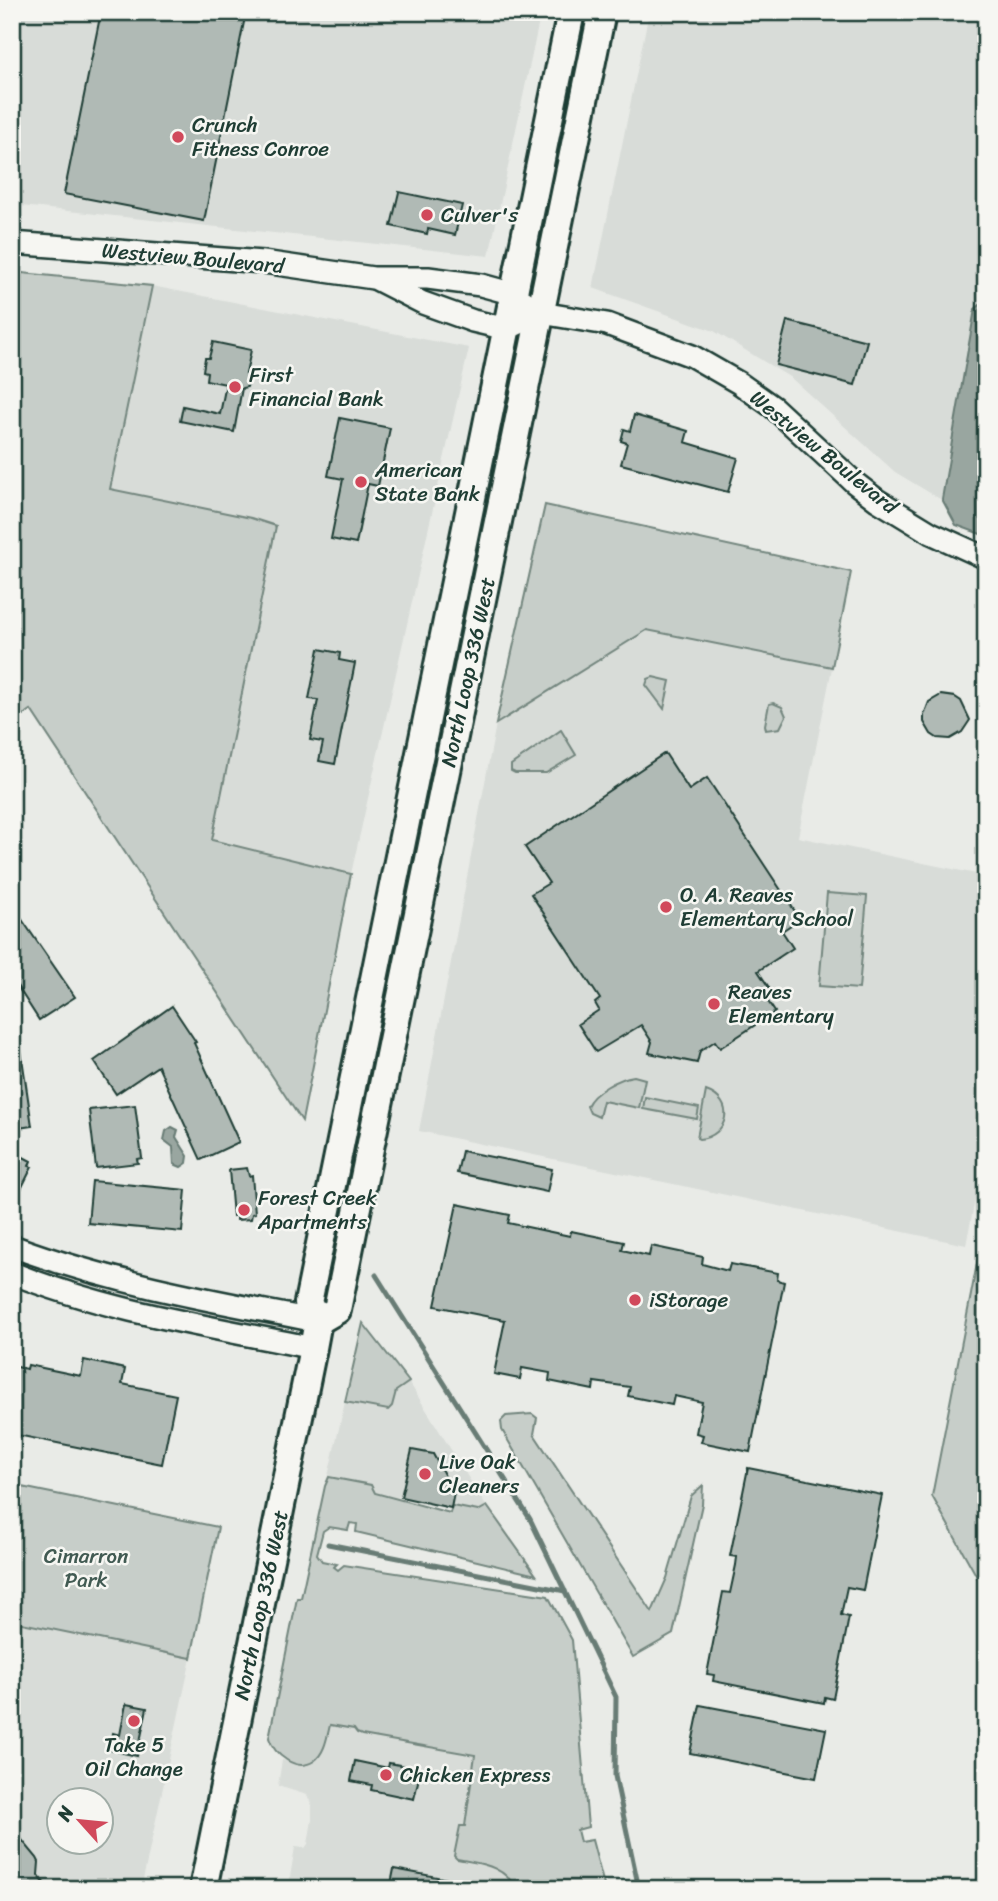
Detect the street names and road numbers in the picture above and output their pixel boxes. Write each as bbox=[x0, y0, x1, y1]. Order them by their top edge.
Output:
street label: Westview Boulevard bbox=[100, 231, 288, 285]
street label: Westview Boulevard bbox=[741, 380, 908, 525]
street label: North Loop 336 West bbox=[429, 574, 507, 770]
street label: North Loop 336 West bbox=[222, 1507, 300, 1703]

